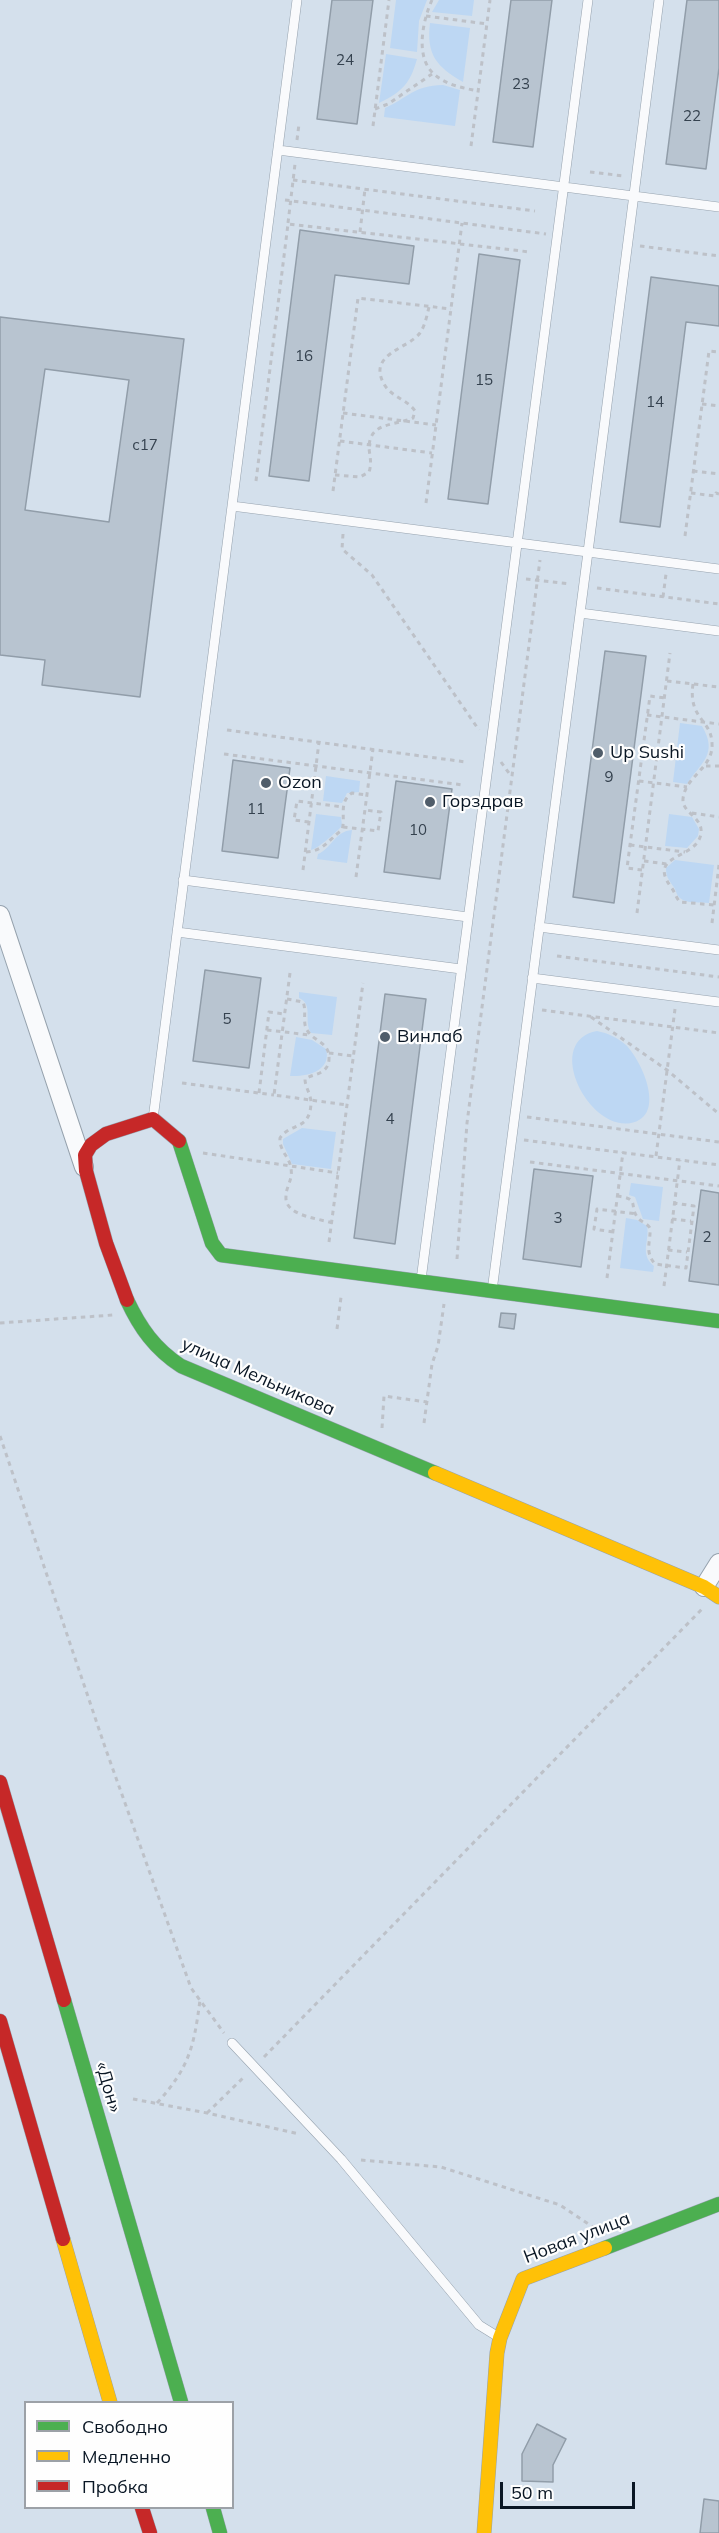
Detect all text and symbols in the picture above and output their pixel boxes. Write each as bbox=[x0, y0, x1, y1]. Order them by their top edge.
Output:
house number: 24 bbox=[336, 51, 354, 69]
house number: 23 bbox=[512, 75, 530, 93]
house number: 22 bbox=[683, 107, 701, 125]
house number: 16 bbox=[295, 347, 313, 365]
house number: 15 bbox=[475, 371, 493, 389]
house number: 14 bbox=[646, 393, 664, 411]
house number: с17 bbox=[132, 436, 158, 454]
place label: Up Sushi bbox=[610, 742, 684, 764]
marker: Up Sushi bbox=[591, 746, 605, 760]
house number: 9 bbox=[605, 768, 613, 786]
place label: Ozon bbox=[278, 772, 322, 794]
marker: Ozon bbox=[259, 776, 273, 790]
place label: Горздрав bbox=[442, 791, 524, 813]
marker: Горздрав bbox=[423, 795, 437, 809]
house number: 11 bbox=[247, 800, 265, 818]
house number: 10 bbox=[409, 821, 427, 839]
house number: 5 bbox=[223, 1010, 231, 1028]
place label: Винлаб bbox=[397, 1026, 463, 1048]
marker: Винлаб bbox=[378, 1030, 392, 1044]
house number: 4 bbox=[386, 1110, 394, 1128]
house number: 3 bbox=[554, 1209, 562, 1227]
house number: 2 bbox=[703, 1228, 711, 1246]
street label: улица Мельникова bbox=[178, 1333, 338, 1421]
street label: «Дон» bbox=[90, 2059, 126, 2115]
street label: Новая улица bbox=[521, 2208, 633, 2268]
legend bbox=[24, 2401, 234, 2509]
text: Свободно bbox=[82, 2415, 168, 2438]
text: Медленно bbox=[82, 2445, 171, 2468]
scale bar bbox=[503, 2470, 638, 2508]
text: Пробка bbox=[82, 2475, 148, 2498]
text: 50 m bbox=[511, 2481, 553, 2504]

